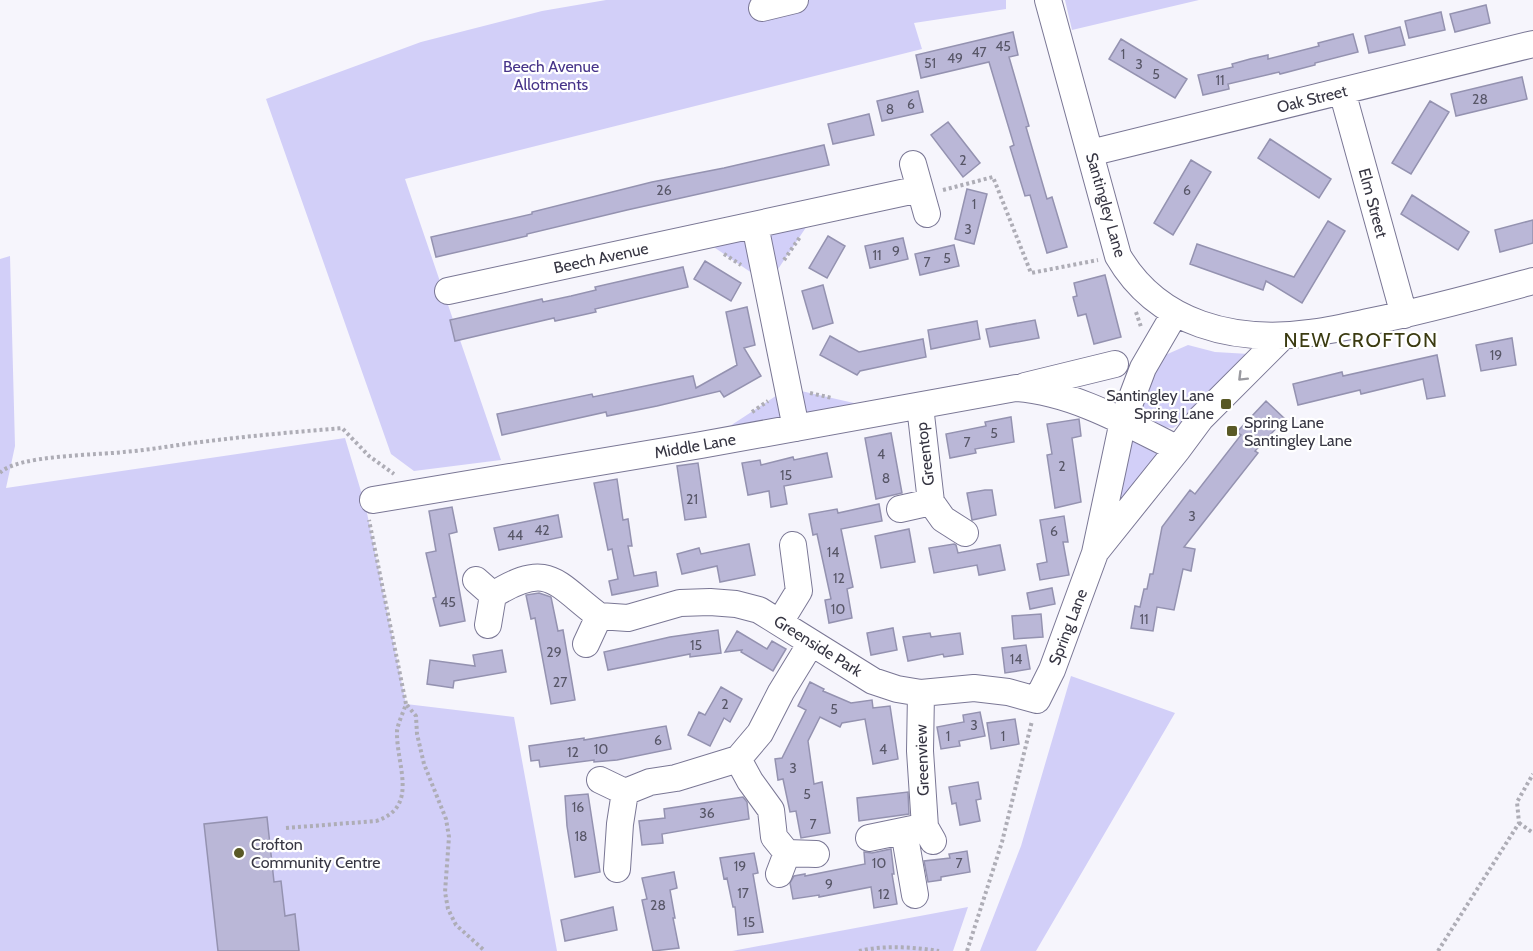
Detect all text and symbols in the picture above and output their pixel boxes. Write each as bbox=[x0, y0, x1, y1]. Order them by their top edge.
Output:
house number: 45 bbox=[995, 37, 1011, 55]
house number: 47 bbox=[971, 43, 987, 61]
house number: 1 bbox=[1121, 45, 1125, 63]
house number: 49 bbox=[947, 49, 963, 67]
house number: 51 bbox=[924, 54, 936, 72]
house number: 3 bbox=[1135, 55, 1143, 73]
park label: Beech Avenue Allotments bbox=[503, 57, 599, 94]
house number: 5 bbox=[1152, 65, 1160, 83]
house number: 11 bbox=[1215, 71, 1225, 89]
street label: Oak Street bbox=[1275, 81, 1350, 117]
house number: 28 bbox=[1472, 90, 1488, 108]
house number: 6 bbox=[907, 95, 915, 113]
house number: 8 bbox=[886, 100, 894, 118]
house number: 2 bbox=[959, 151, 967, 169]
street label: Santingley Lane bbox=[1082, 151, 1130, 259]
street label: Elm Street bbox=[1355, 166, 1392, 241]
house number: 26 bbox=[656, 181, 672, 199]
house number: 6 bbox=[1183, 181, 1191, 199]
house number: 1 bbox=[972, 195, 976, 213]
house number: 3 bbox=[964, 220, 972, 238]
street label: Beech Avenue bbox=[552, 239, 650, 277]
house number: 9 bbox=[892, 242, 900, 260]
house number: 11 bbox=[872, 246, 882, 264]
house number: 5 bbox=[943, 249, 951, 267]
house number: 7 bbox=[923, 253, 931, 271]
district label: NEW CROFTON bbox=[1283, 328, 1439, 352]
house number: 19 bbox=[1490, 346, 1502, 364]
one-way arrow bbox=[1238, 371, 1249, 381]
place label: Santingley Lane Spring Lane bbox=[1106, 386, 1214, 423]
marker: Santingley Lane Spring Lane bbox=[1219, 397, 1233, 411]
place label: Spring Lane Santingley Lane bbox=[1244, 413, 1352, 450]
street label: Greentop bbox=[912, 421, 938, 487]
house number: 5 bbox=[990, 424, 998, 442]
marker: Spring Lane Santingley Lane bbox=[1225, 424, 1239, 438]
street label: Middle Lane bbox=[653, 429, 737, 463]
house number: 7 bbox=[963, 433, 971, 451]
house number: 4 bbox=[877, 445, 885, 463]
house number: 2 bbox=[1058, 457, 1066, 475]
house number: 15 bbox=[780, 466, 792, 484]
house number: 8 bbox=[882, 469, 890, 487]
house number: 21 bbox=[686, 490, 698, 508]
house number: 3 bbox=[1188, 507, 1196, 525]
house number: 42 bbox=[534, 521, 550, 539]
house number: 6 bbox=[1050, 522, 1058, 540]
house number: 44 bbox=[507, 526, 523, 544]
house number: 14 bbox=[827, 543, 839, 561]
house number: 12 bbox=[833, 569, 845, 587]
street label: Spring Lane bbox=[1045, 586, 1091, 668]
house number: 45 bbox=[440, 593, 456, 611]
house number: 10 bbox=[831, 600, 845, 618]
house number: 11 bbox=[1139, 610, 1149, 628]
street label: Greenside Park bbox=[770, 611, 866, 681]
house number: 15 bbox=[690, 636, 702, 654]
house number: 29 bbox=[546, 643, 562, 661]
house number: 14 bbox=[1010, 650, 1022, 668]
house number: 27 bbox=[553, 673, 567, 691]
house number: 2 bbox=[721, 695, 729, 713]
house number: 5 bbox=[830, 700, 838, 718]
house number: 3 bbox=[970, 716, 978, 734]
street label: Greenview bbox=[911, 723, 933, 796]
house number: 1 bbox=[946, 727, 950, 745]
house number: 1 bbox=[1001, 727, 1005, 745]
house number: 6 bbox=[654, 731, 662, 749]
house number: 10 bbox=[594, 740, 608, 758]
house number: 4 bbox=[879, 740, 887, 758]
house number: 12 bbox=[567, 743, 579, 761]
house number: 3 bbox=[789, 759, 797, 777]
house number: 5 bbox=[803, 785, 811, 803]
house number: 16 bbox=[572, 798, 584, 816]
house number: 36 bbox=[699, 804, 715, 822]
house number: 7 bbox=[809, 815, 817, 833]
house number: 18 bbox=[574, 827, 588, 845]
place label: Crofton Community Centre bbox=[251, 835, 380, 872]
marker: Crofton Community Centre bbox=[232, 846, 246, 860]
house number: 10 bbox=[872, 854, 886, 872]
house number: 7 bbox=[955, 854, 963, 872]
house number: 19 bbox=[734, 857, 746, 875]
house number: 9 bbox=[825, 875, 833, 893]
house number: 17 bbox=[737, 884, 749, 902]
house number: 12 bbox=[878, 885, 890, 903]
house number: 28 bbox=[650, 896, 666, 914]
house number: 15 bbox=[743, 913, 755, 931]

